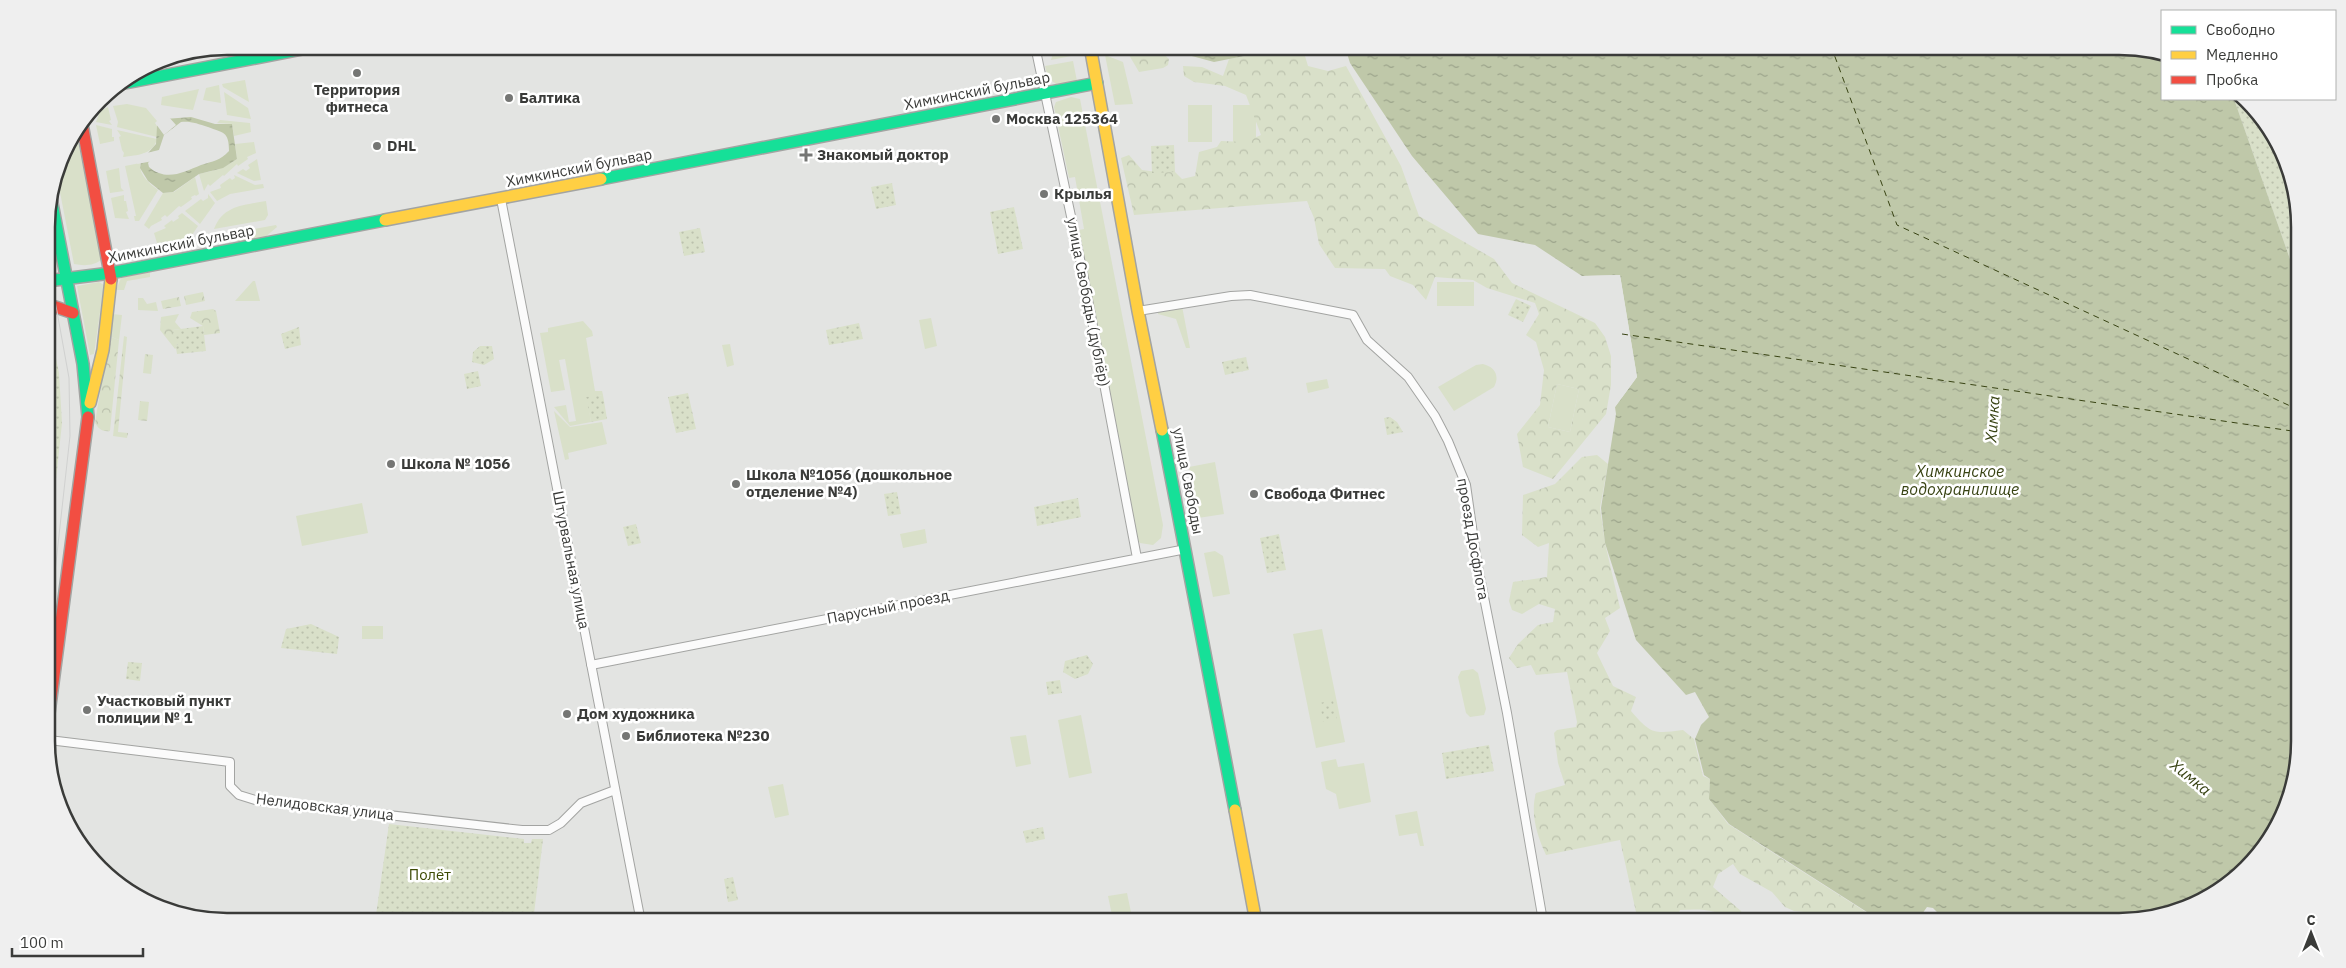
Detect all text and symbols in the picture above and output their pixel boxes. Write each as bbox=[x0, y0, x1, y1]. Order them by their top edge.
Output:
legend bbox=[2161, 10, 2336, 100]
text: Свободно bbox=[2206, 20, 2275, 39]
text: Медленно bbox=[2206, 45, 2278, 64]
marker: Территория фитнеса bbox=[351, 67, 363, 79]
street label: Химкинский бульвар bbox=[902, 67, 1051, 114]
text: Пробка bbox=[2206, 70, 2258, 89]
place label: Территория фитнеса bbox=[314, 80, 400, 116]
place label: Балтика bbox=[519, 88, 581, 107]
marker: Балтика bbox=[503, 92, 515, 104]
place label: Москва 125364 bbox=[1006, 109, 1118, 128]
marker: Москва 125364 bbox=[990, 113, 1002, 125]
place label: DHL bbox=[387, 136, 416, 155]
marker: DHL bbox=[371, 140, 383, 152]
street label: Химкинский бульвар bbox=[504, 144, 653, 191]
place label: Знакомый доктор bbox=[817, 145, 949, 164]
marker: Знакомый доктор bbox=[799, 148, 813, 162]
place label: Крылья bbox=[1054, 184, 1112, 203]
marker: Крылья bbox=[1038, 188, 1050, 200]
street label: улица Свободы (дублёр) bbox=[1063, 216, 1114, 388]
street label: Химкинский бульвар bbox=[106, 220, 255, 267]
water label: Химка bbox=[1980, 395, 2004, 444]
street label: улица Свободы bbox=[1169, 426, 1208, 536]
place label: Школа № 1056 bbox=[401, 454, 510, 473]
marker: Школа № 1056 bbox=[385, 458, 397, 470]
water label: Химкинское водохранилище bbox=[1901, 461, 2019, 499]
place label: Школа №1056 (дошкольное отделение №4) bbox=[746, 465, 952, 501]
street label: проезд Досфлота bbox=[1453, 476, 1494, 601]
marker: Школа №1056 (дошкольное отделение №4) bbox=[730, 478, 742, 490]
place label: Свобода Фитнес bbox=[1264, 484, 1385, 503]
marker: Свобода Фитнес bbox=[1248, 488, 1260, 500]
street label: Штурвальная улица bbox=[549, 489, 594, 631]
street label: Парусный проезд bbox=[825, 585, 951, 628]
place label: Участковый пункт полиции № 1 bbox=[97, 691, 232, 727]
marker: Участковый пункт полиции № 1 bbox=[81, 704, 93, 716]
place label: Дом художника bbox=[577, 704, 695, 723]
marker: Дом художника bbox=[561, 708, 573, 720]
place label: Библиотека №230 bbox=[636, 726, 770, 745]
marker: Библиотека №230 bbox=[620, 730, 632, 742]
water label: Химка bbox=[2166, 754, 2215, 799]
street label: Нелидовская улица bbox=[255, 789, 395, 824]
park label: Полёт bbox=[409, 865, 451, 884]
north arrow bbox=[2286, 908, 2336, 958]
text: С bbox=[2306, 911, 2316, 929]
scale bar bbox=[12, 926, 144, 958]
text: 100 m bbox=[20, 933, 64, 952]

